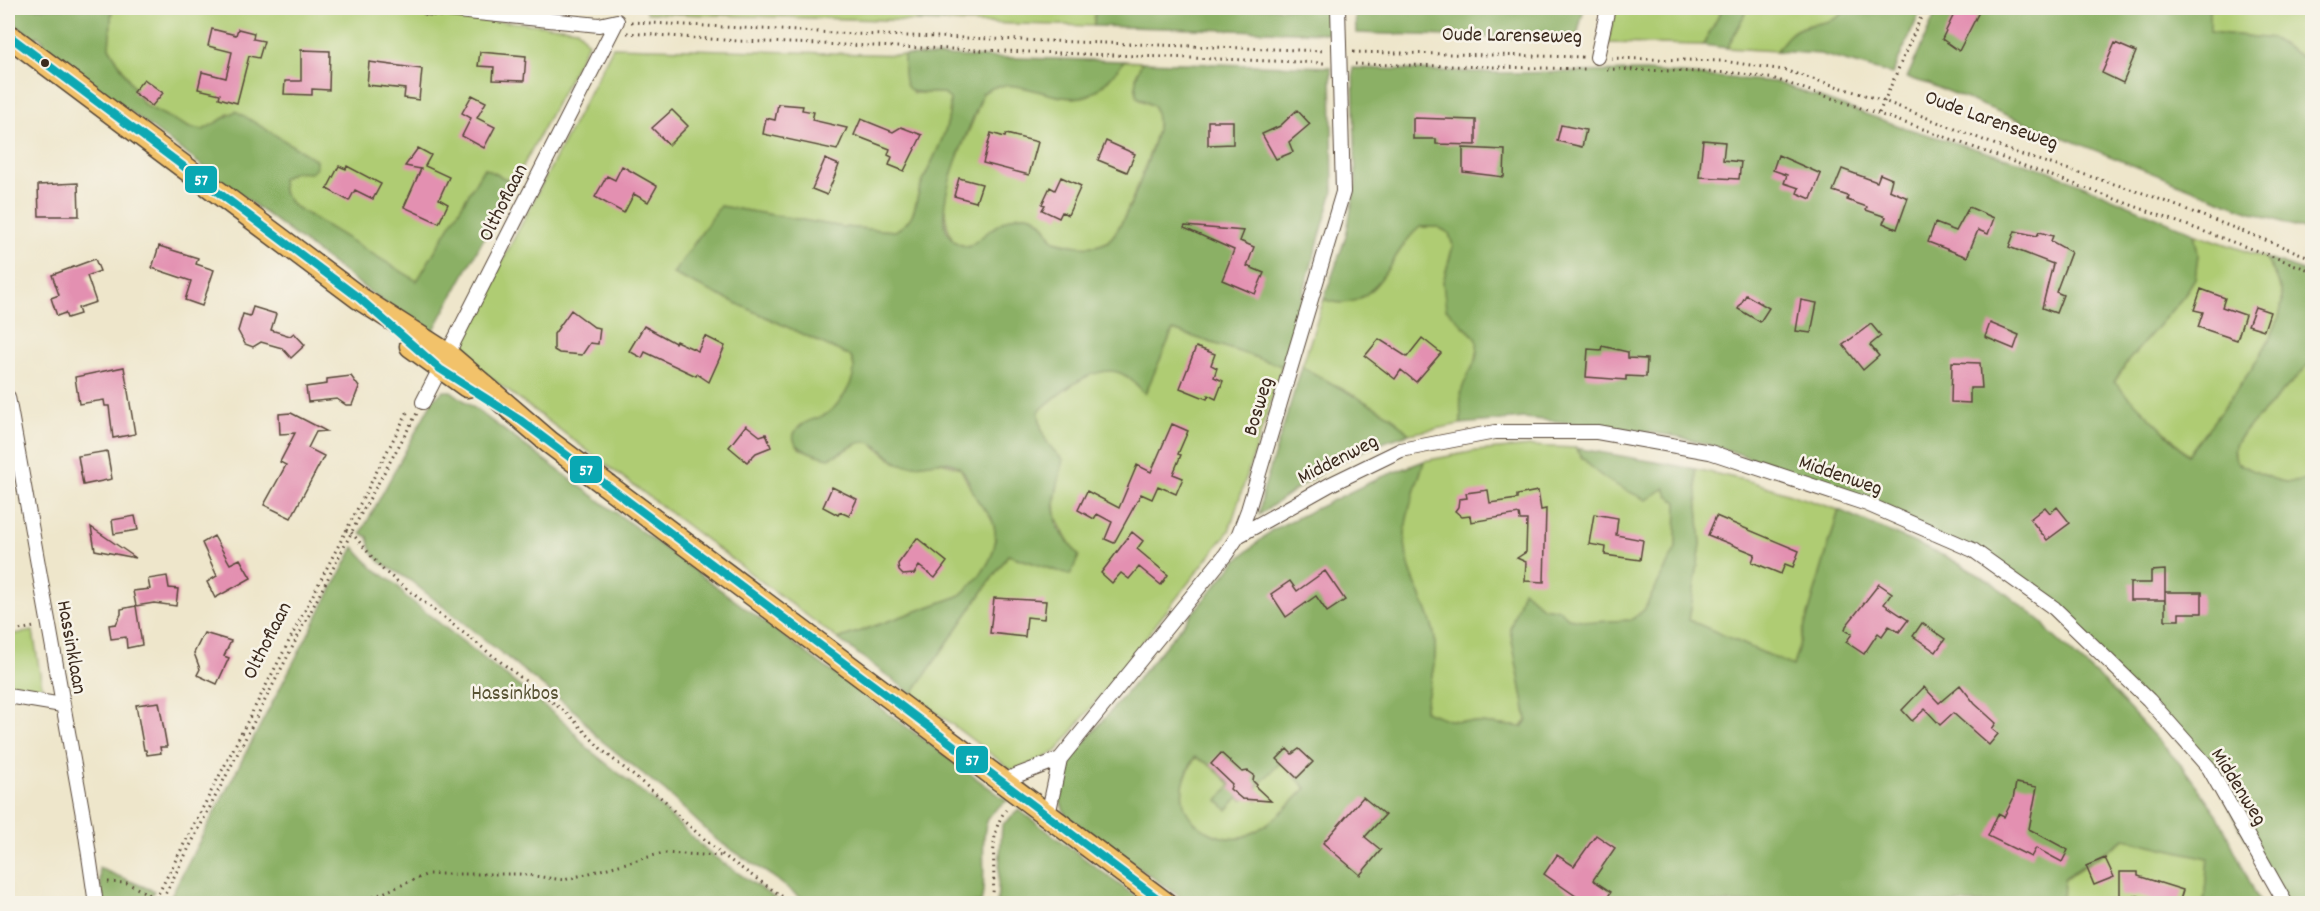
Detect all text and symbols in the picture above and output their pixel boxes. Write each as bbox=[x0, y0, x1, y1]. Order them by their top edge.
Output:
street label: Oude Larenseweg bbox=[1442, 21, 1582, 53]
unlabelled marker bbox=[39, 57, 51, 69]
street label: Oude Larenseweg bbox=[1920, 84, 2062, 160]
street label: Olthoflaan bbox=[472, 159, 537, 247]
line badge: 57 bbox=[184, 165, 218, 194]
text: 57 bbox=[194, 170, 208, 193]
street label: Bosweg bbox=[1237, 374, 1283, 440]
street label: Middenweg bbox=[1293, 428, 1384, 494]
street label: Middenweg bbox=[1794, 449, 1886, 505]
line badge: 57 bbox=[569, 455, 603, 484]
text: 57 bbox=[579, 460, 593, 483]
street label: Olthoflaan bbox=[236, 597, 301, 685]
street label: Hassinklaan bbox=[47, 598, 93, 697]
park label: Hassinkbos bbox=[471, 680, 559, 710]
street label: Middenweg bbox=[2202, 743, 2273, 832]
line badge: 57 bbox=[955, 745, 989, 774]
text: 57 bbox=[965, 750, 979, 773]

